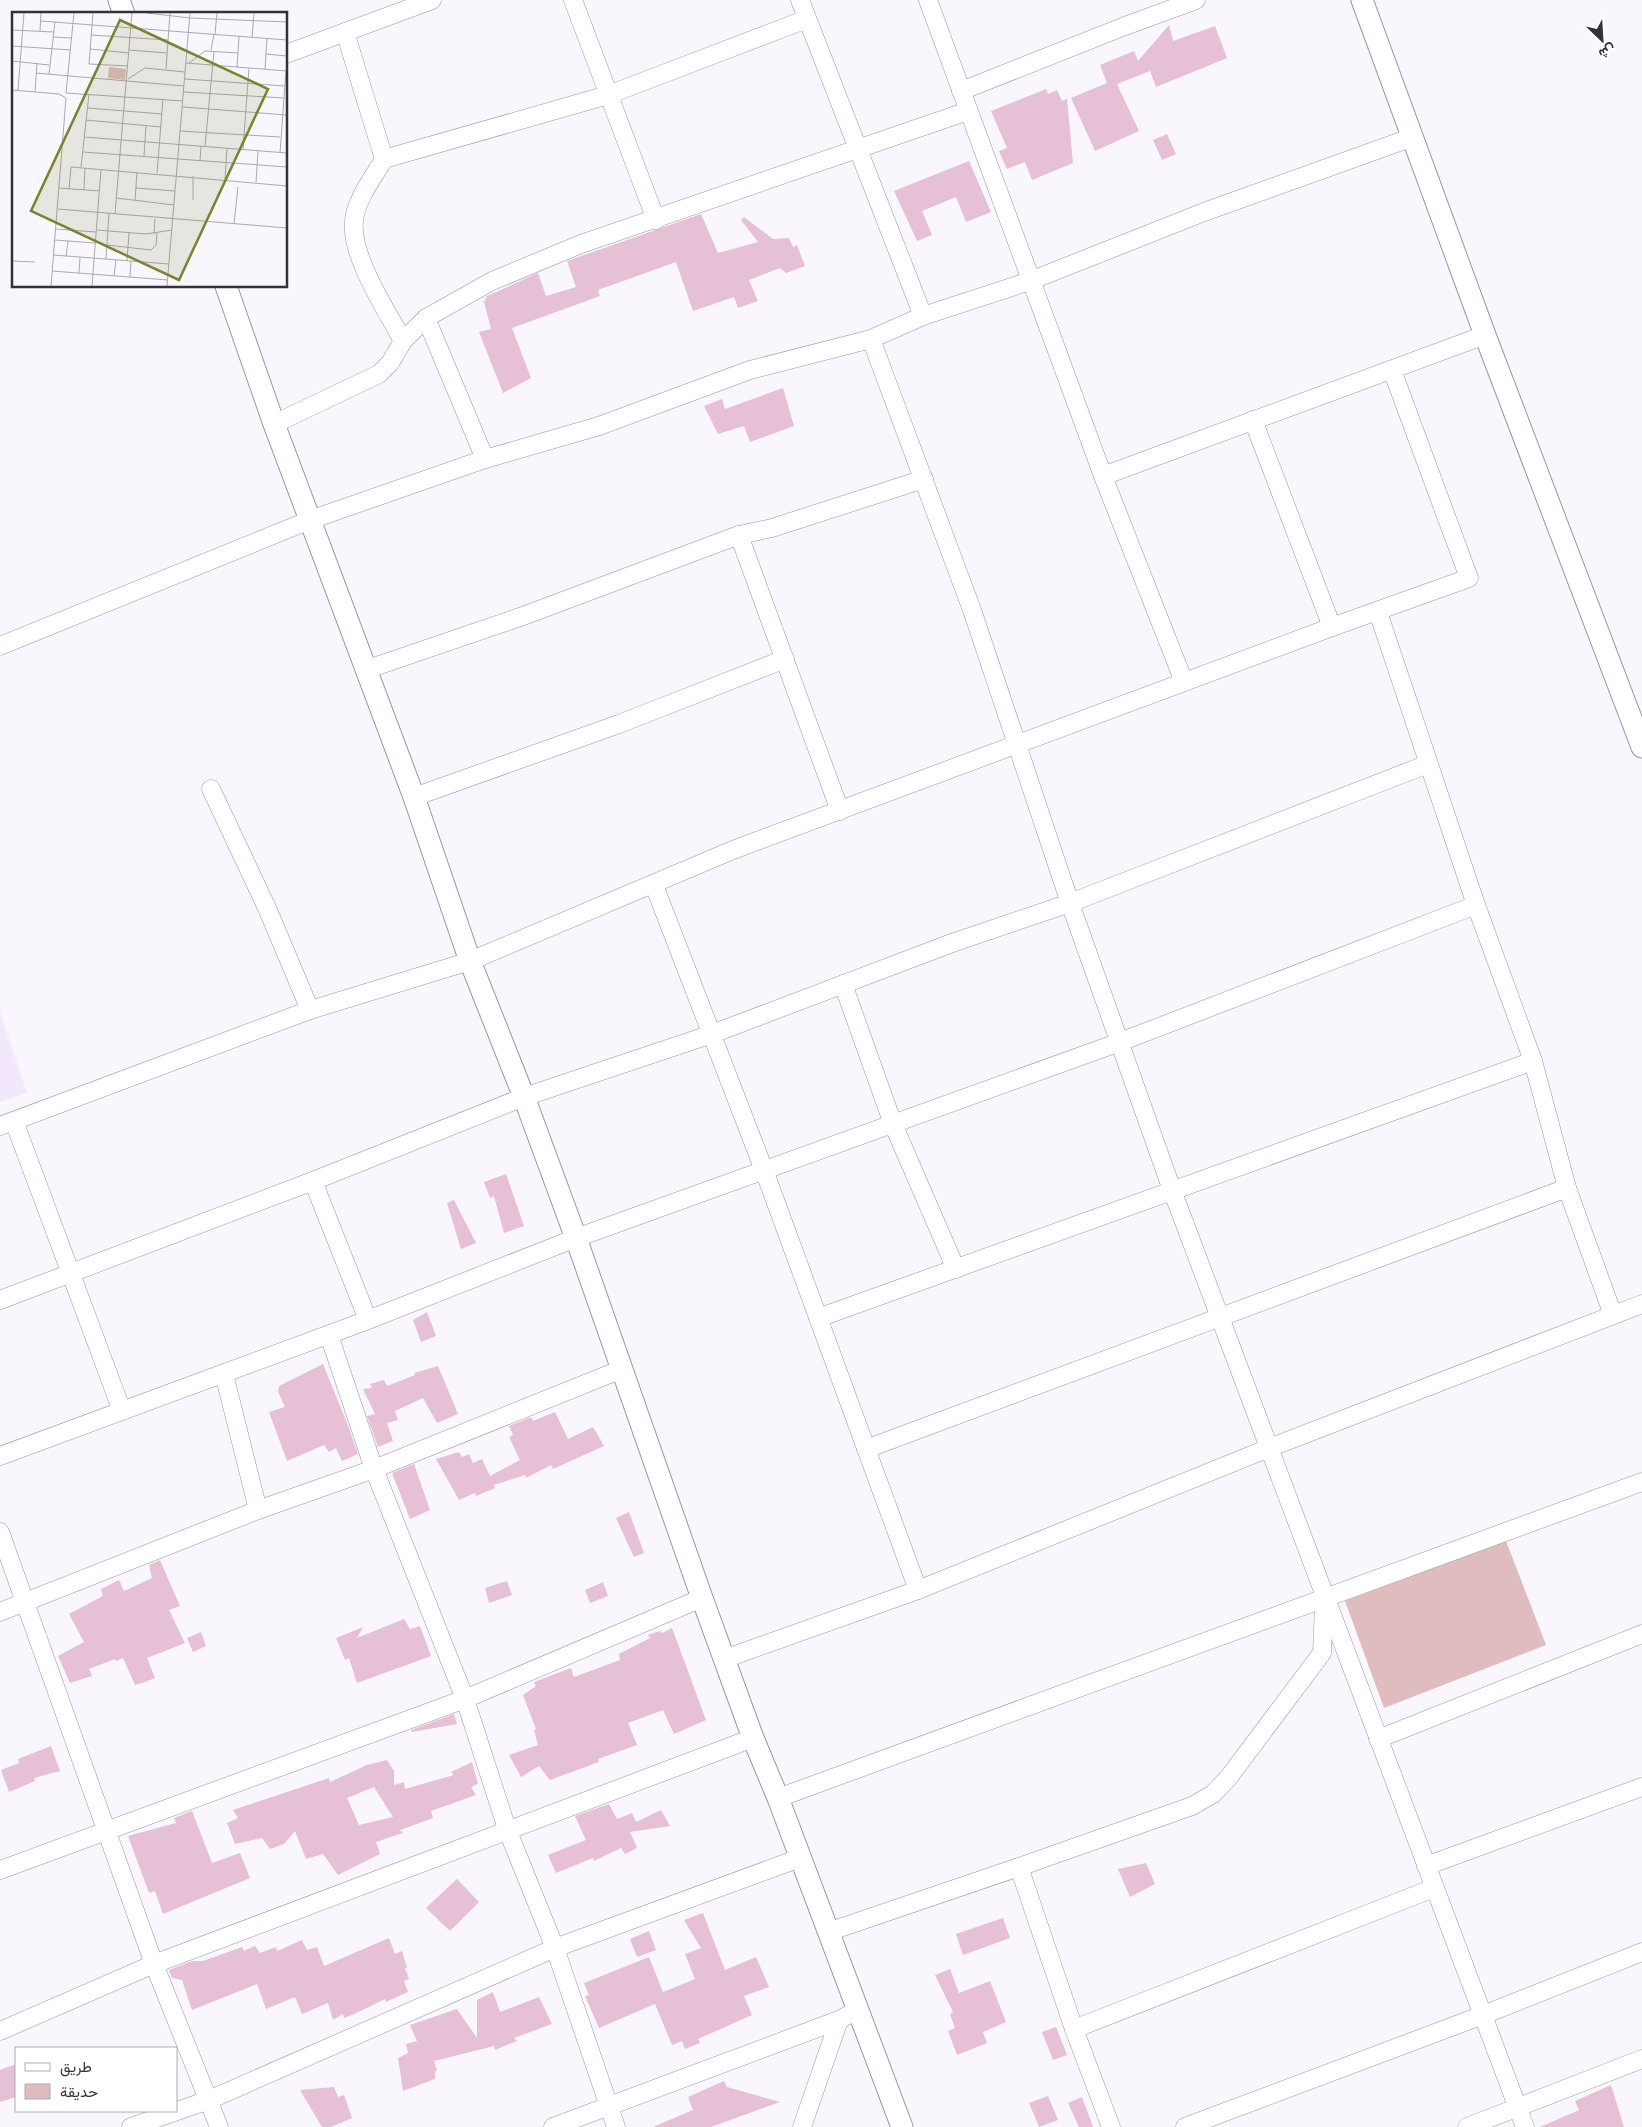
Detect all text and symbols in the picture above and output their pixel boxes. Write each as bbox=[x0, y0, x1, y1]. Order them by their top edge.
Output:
inset map bbox=[12, 12, 288, 288]
north arrow bbox=[1577, 15, 1627, 65]
text: ش bbox=[1595, 39, 1620, 65]
legend bbox=[15, 2047, 178, 2112]
text: طريق bbox=[60, 2055, 92, 2078]
text: حديقة bbox=[60, 2080, 98, 2103]

